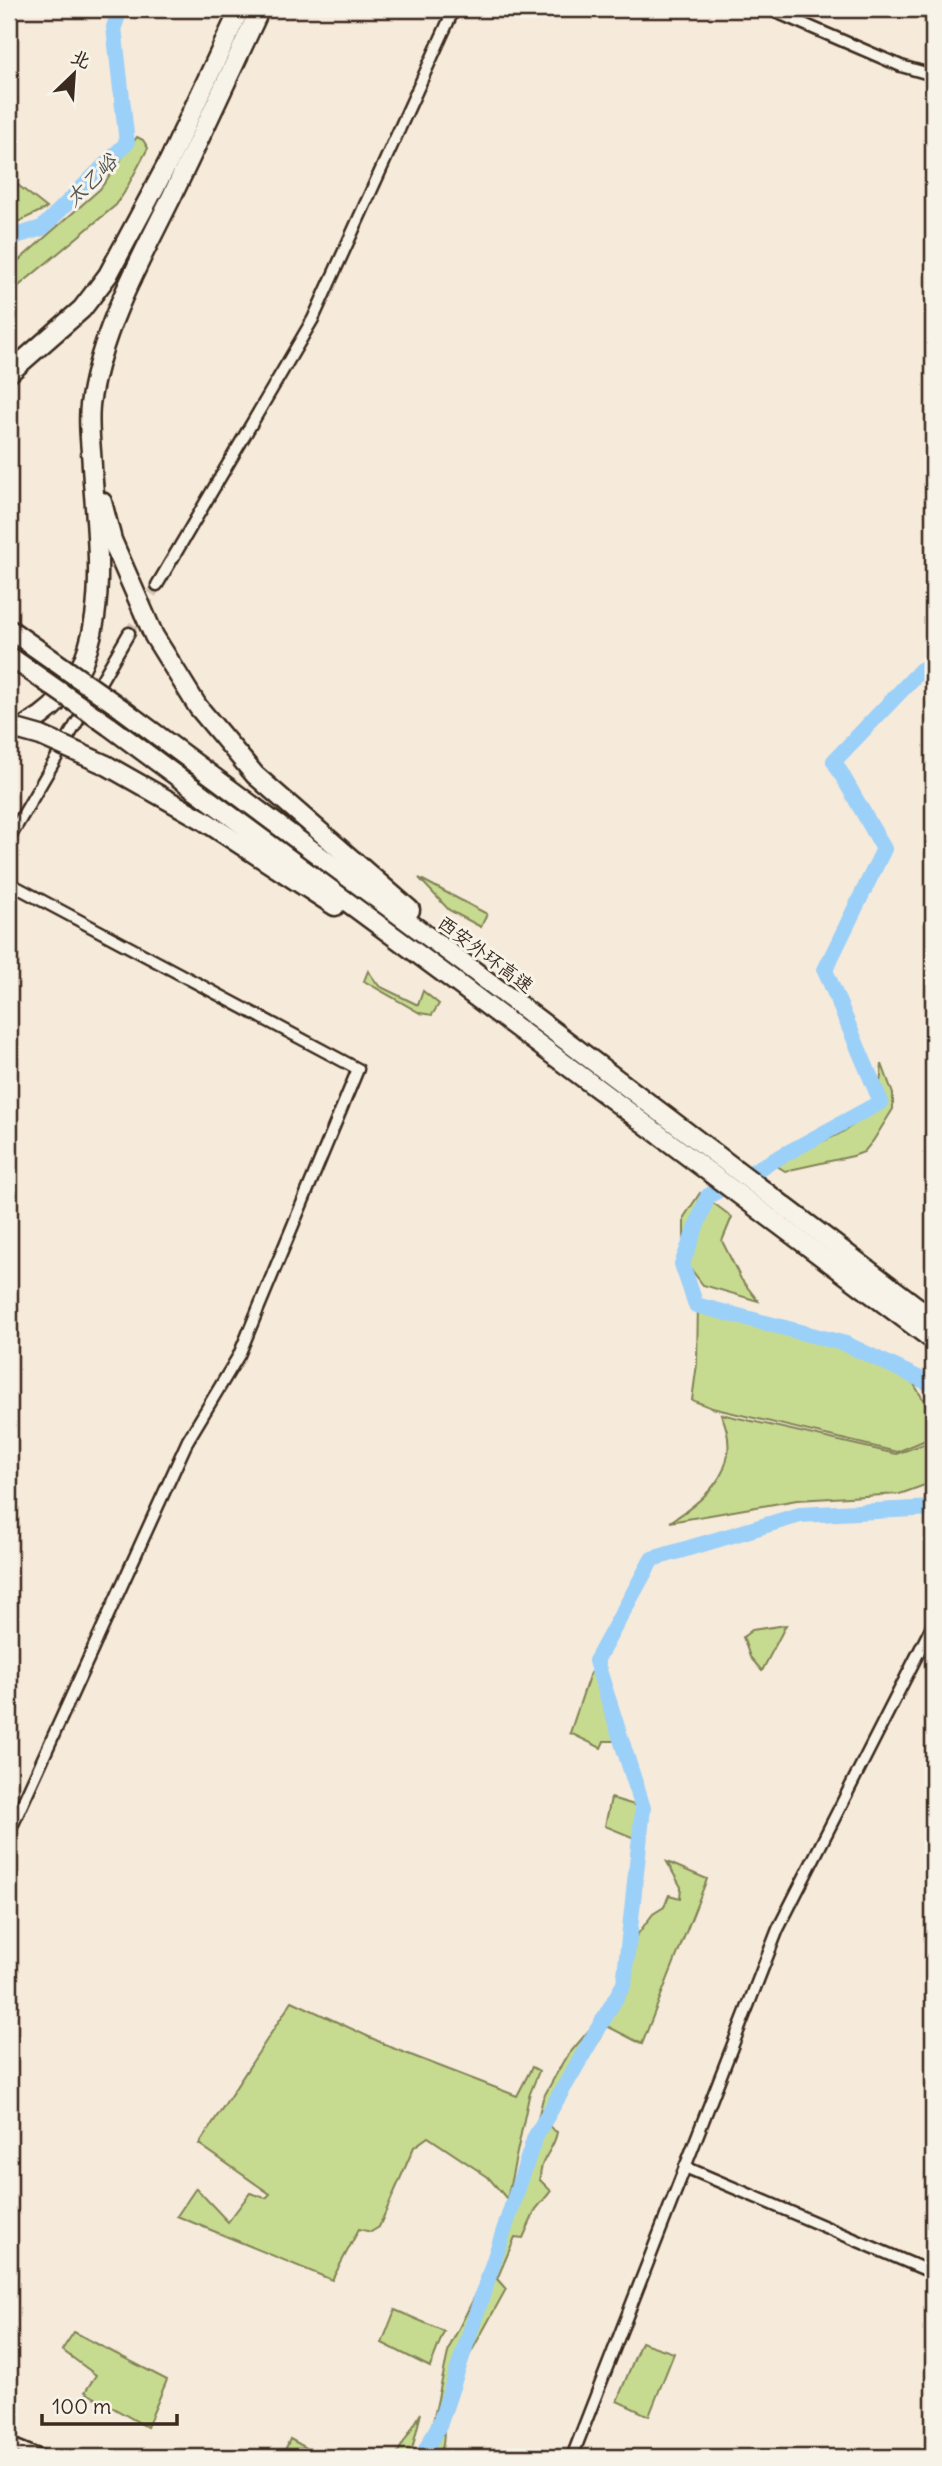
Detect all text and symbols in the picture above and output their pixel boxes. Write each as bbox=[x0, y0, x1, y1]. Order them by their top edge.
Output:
north arrow bbox=[38, 38, 108, 108]
text: 北 bbox=[67, 44, 95, 73]
water label: 太乙峪 bbox=[59, 147, 124, 212]
street label: 西安外环高速 bbox=[433, 910, 539, 998]
scale bar bbox=[42, 2382, 177, 2426]
text: 100 m bbox=[52, 2393, 111, 2420]

